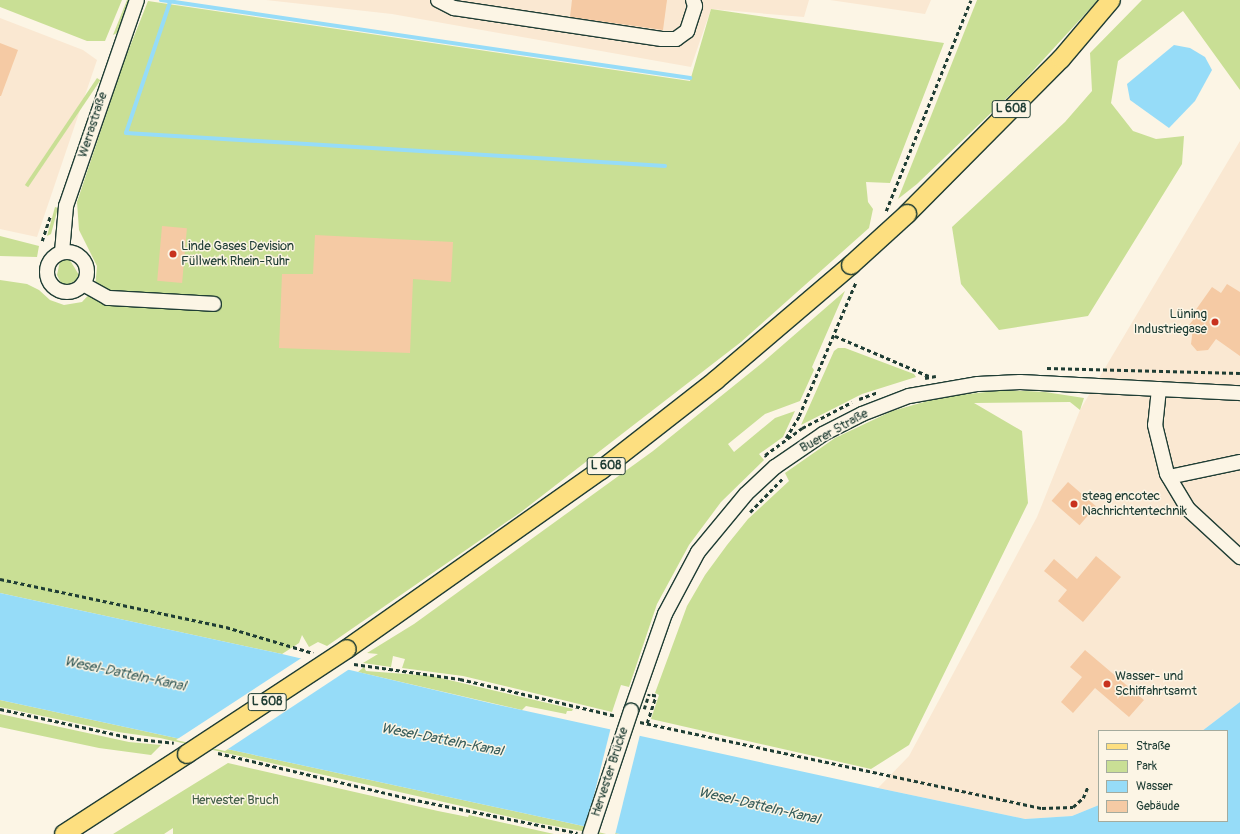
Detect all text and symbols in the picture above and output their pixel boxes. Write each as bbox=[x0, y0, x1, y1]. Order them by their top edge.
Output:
street label: Werrastraße bbox=[75, 90, 111, 160]
road number: L 608 bbox=[991, 99, 1031, 119]
place label: Linde Gases Devision Füllwerk Rhein-Ruhr bbox=[181, 239, 294, 270]
marker: Linde Gases Devision Füllwerk Rhein-Ruhr bbox=[168, 249, 178, 259]
place label: Lüning Industriegase bbox=[1134, 307, 1207, 338]
marker: Lüning Industriegase bbox=[1210, 317, 1220, 327]
street label: Buerer Straße bbox=[797, 406, 871, 456]
road number: L 608 bbox=[586, 456, 626, 476]
place label: steag encotec Nachrichtentechnik bbox=[1082, 489, 1187, 520]
marker: steag encotec Nachrichtentechnik bbox=[1069, 499, 1079, 509]
water label: Wesel-Datteln-Kanal bbox=[63, 653, 187, 695]
place label: Wasser- und Schiffahrtsamt bbox=[1115, 669, 1197, 700]
marker: Wasser- und Schiffahrtsamt bbox=[1102, 679, 1112, 689]
road number: L 608 bbox=[247, 692, 287, 712]
water label: Wesel-Datteln-Kanal bbox=[380, 720, 504, 760]
street label: Hervester Brücke bbox=[588, 725, 632, 819]
legend bbox=[1098, 730, 1228, 822]
text: Straße bbox=[1136, 739, 1170, 754]
text: Park bbox=[1136, 759, 1157, 774]
text: Wasser bbox=[1136, 779, 1173, 794]
water label: Wesel-Datteln-Kanal bbox=[697, 784, 821, 828]
park label: Hervester Bruch bbox=[191, 792, 279, 808]
text: Gebäude bbox=[1136, 799, 1179, 814]

